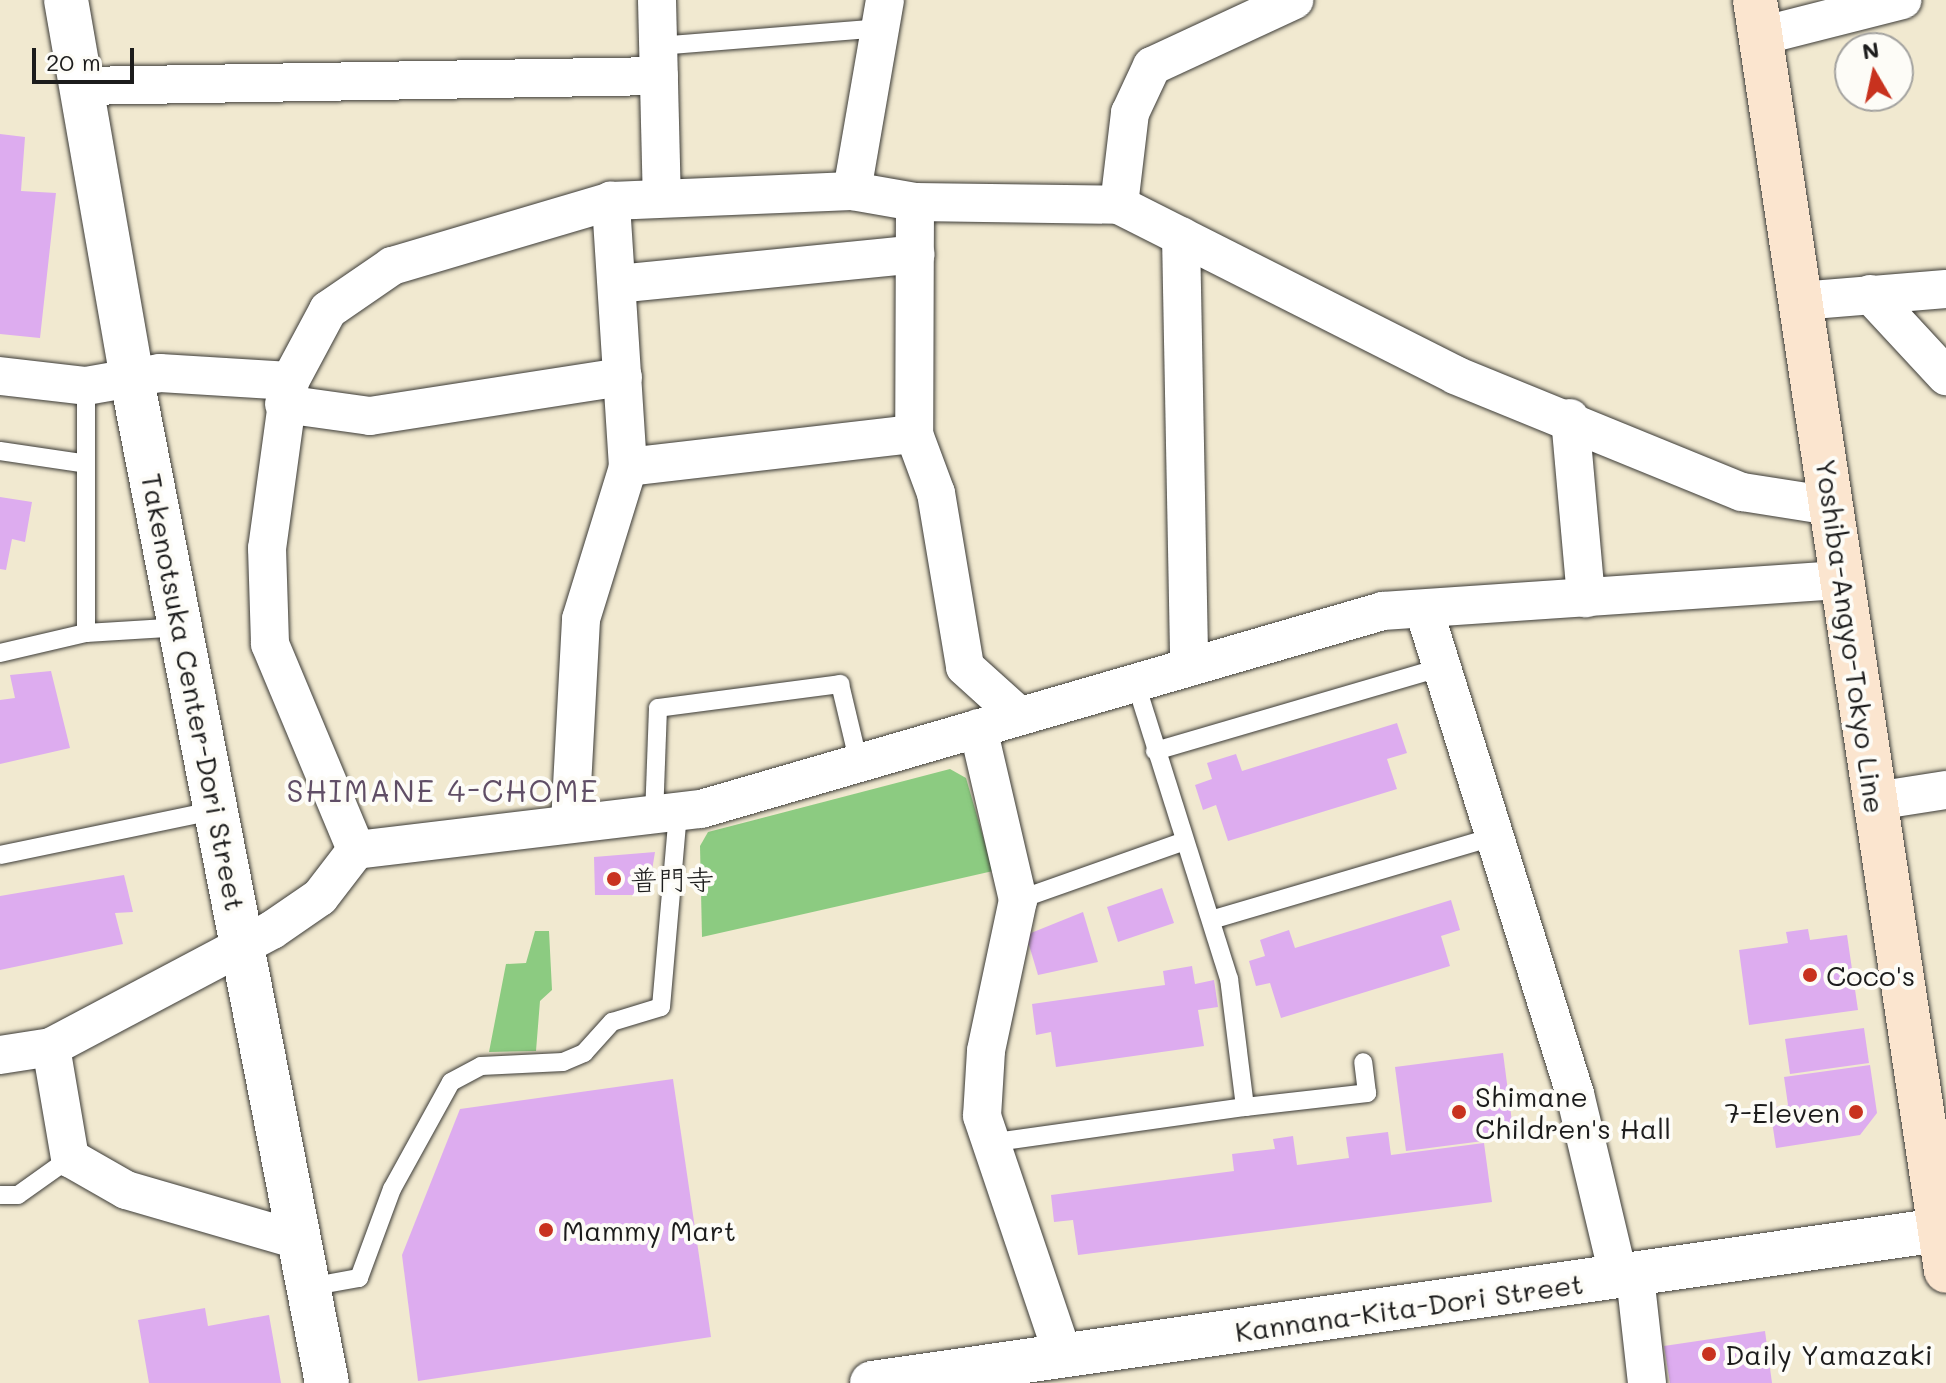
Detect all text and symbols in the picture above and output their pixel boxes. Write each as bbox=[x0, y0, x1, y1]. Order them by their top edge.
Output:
scale bar bbox=[36, 32, 138, 82]
north arrow bbox=[1834, 32, 1914, 112]
text: N bbox=[1860, 34, 1881, 65]
text: 20 m bbox=[46, 46, 101, 77]
street label: Yoshiba-Angyo-Tokyo Line bbox=[1809, 457, 1893, 815]
street label: Takenotsuka Center-Dori Street bbox=[135, 470, 253, 914]
district label: SHIMANE 4-CHOME bbox=[287, 772, 599, 808]
place label: 普門寺 bbox=[630, 862, 714, 896]
marker: 普門寺 bbox=[605, 870, 623, 888]
place label: Coco's bbox=[1826, 958, 1915, 992]
marker: Coco's bbox=[1801, 966, 1819, 984]
place label: Shimane Children's Hall bbox=[1475, 1079, 1671, 1145]
place label: 7-Eleven bbox=[1725, 1095, 1840, 1129]
marker: Shimane Children's Hall bbox=[1450, 1103, 1468, 1121]
marker: 7-Eleven bbox=[1847, 1103, 1865, 1121]
place label: Mammy Mart bbox=[562, 1213, 736, 1247]
marker: Mammy Mart bbox=[537, 1221, 555, 1239]
street label: Kannana-Kita-Dori Street bbox=[1233, 1266, 1585, 1348]
place label: Daily Yamazaki bbox=[1725, 1337, 1933, 1371]
marker: Daily Yamazaki bbox=[1700, 1345, 1718, 1363]

